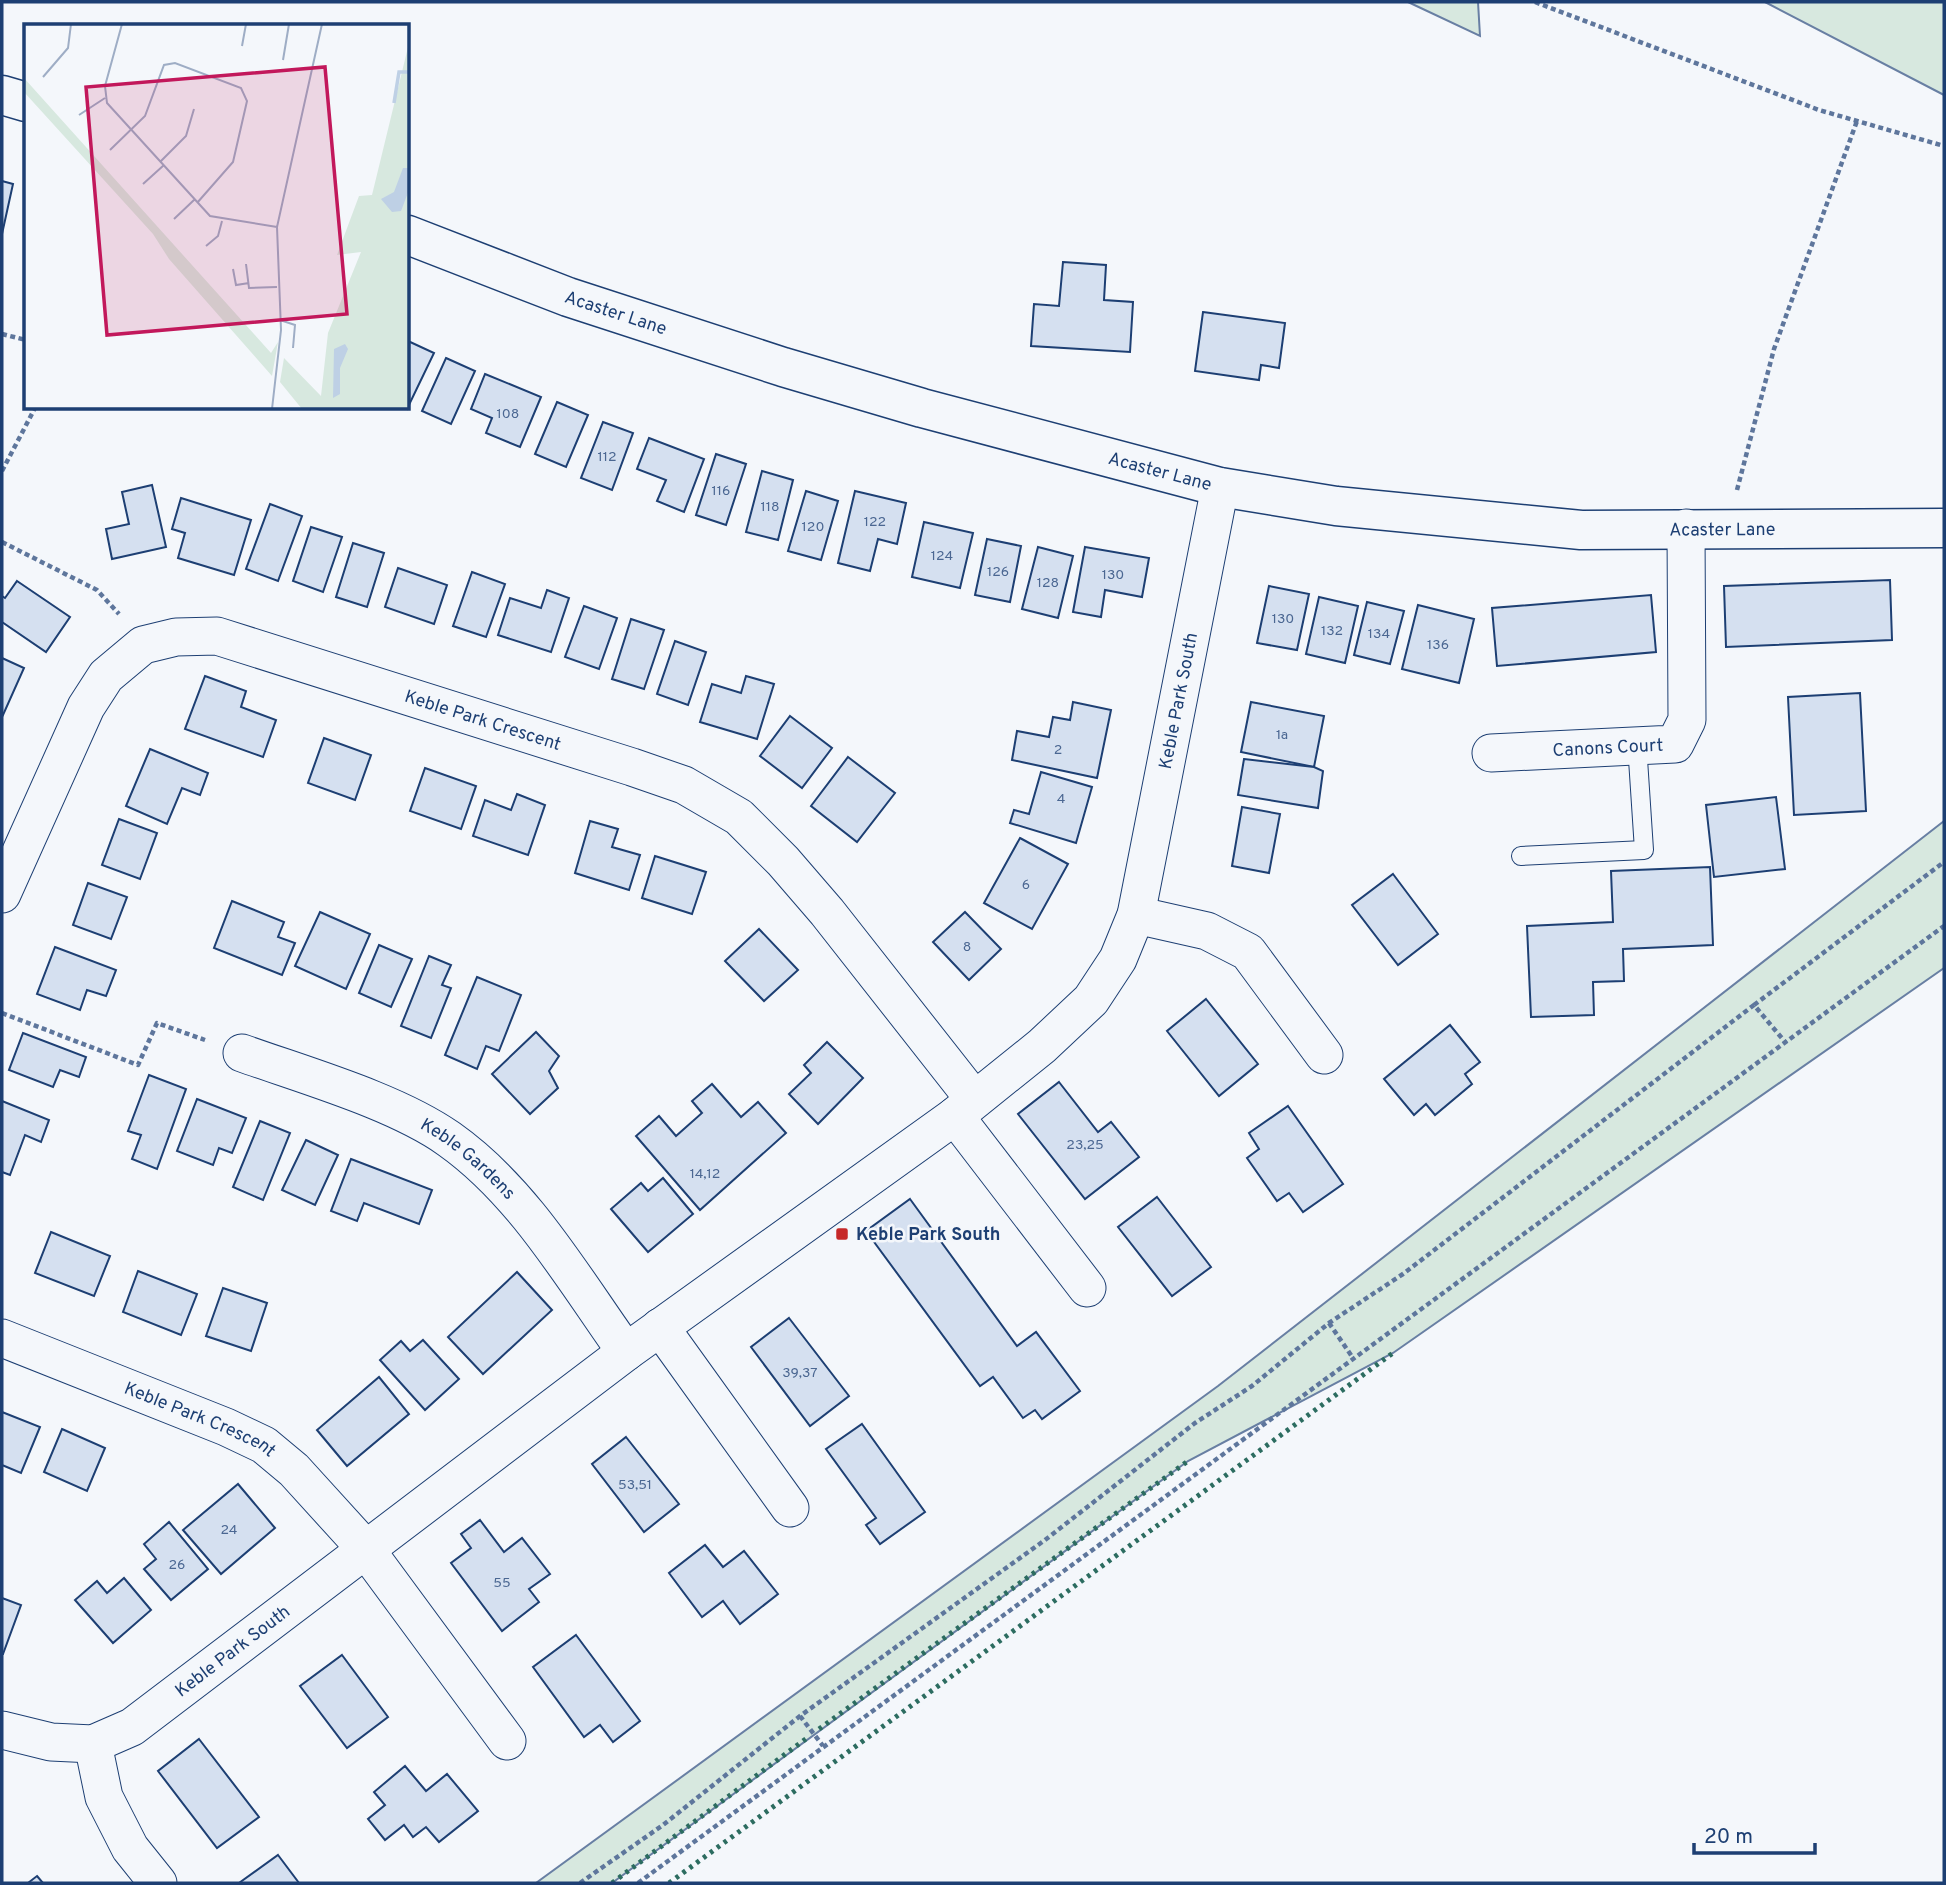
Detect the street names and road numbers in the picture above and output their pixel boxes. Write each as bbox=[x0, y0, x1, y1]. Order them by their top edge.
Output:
street label: Acaster Lane bbox=[561, 287, 670, 341]
street label: Acaster Lane bbox=[1105, 448, 1214, 497]
street label: Acaster Lane bbox=[1669, 519, 1776, 543]
street label: Keble Park South bbox=[1155, 631, 1204, 771]
street label: Keble Park Crescent bbox=[401, 686, 564, 757]
street label: Canons Court bbox=[1552, 735, 1664, 763]
street label: Keble Gardens bbox=[416, 1114, 520, 1205]
street label: Keble Park Crescent bbox=[120, 1378, 280, 1463]
street label: Keble Park South bbox=[171, 1601, 295, 1703]

